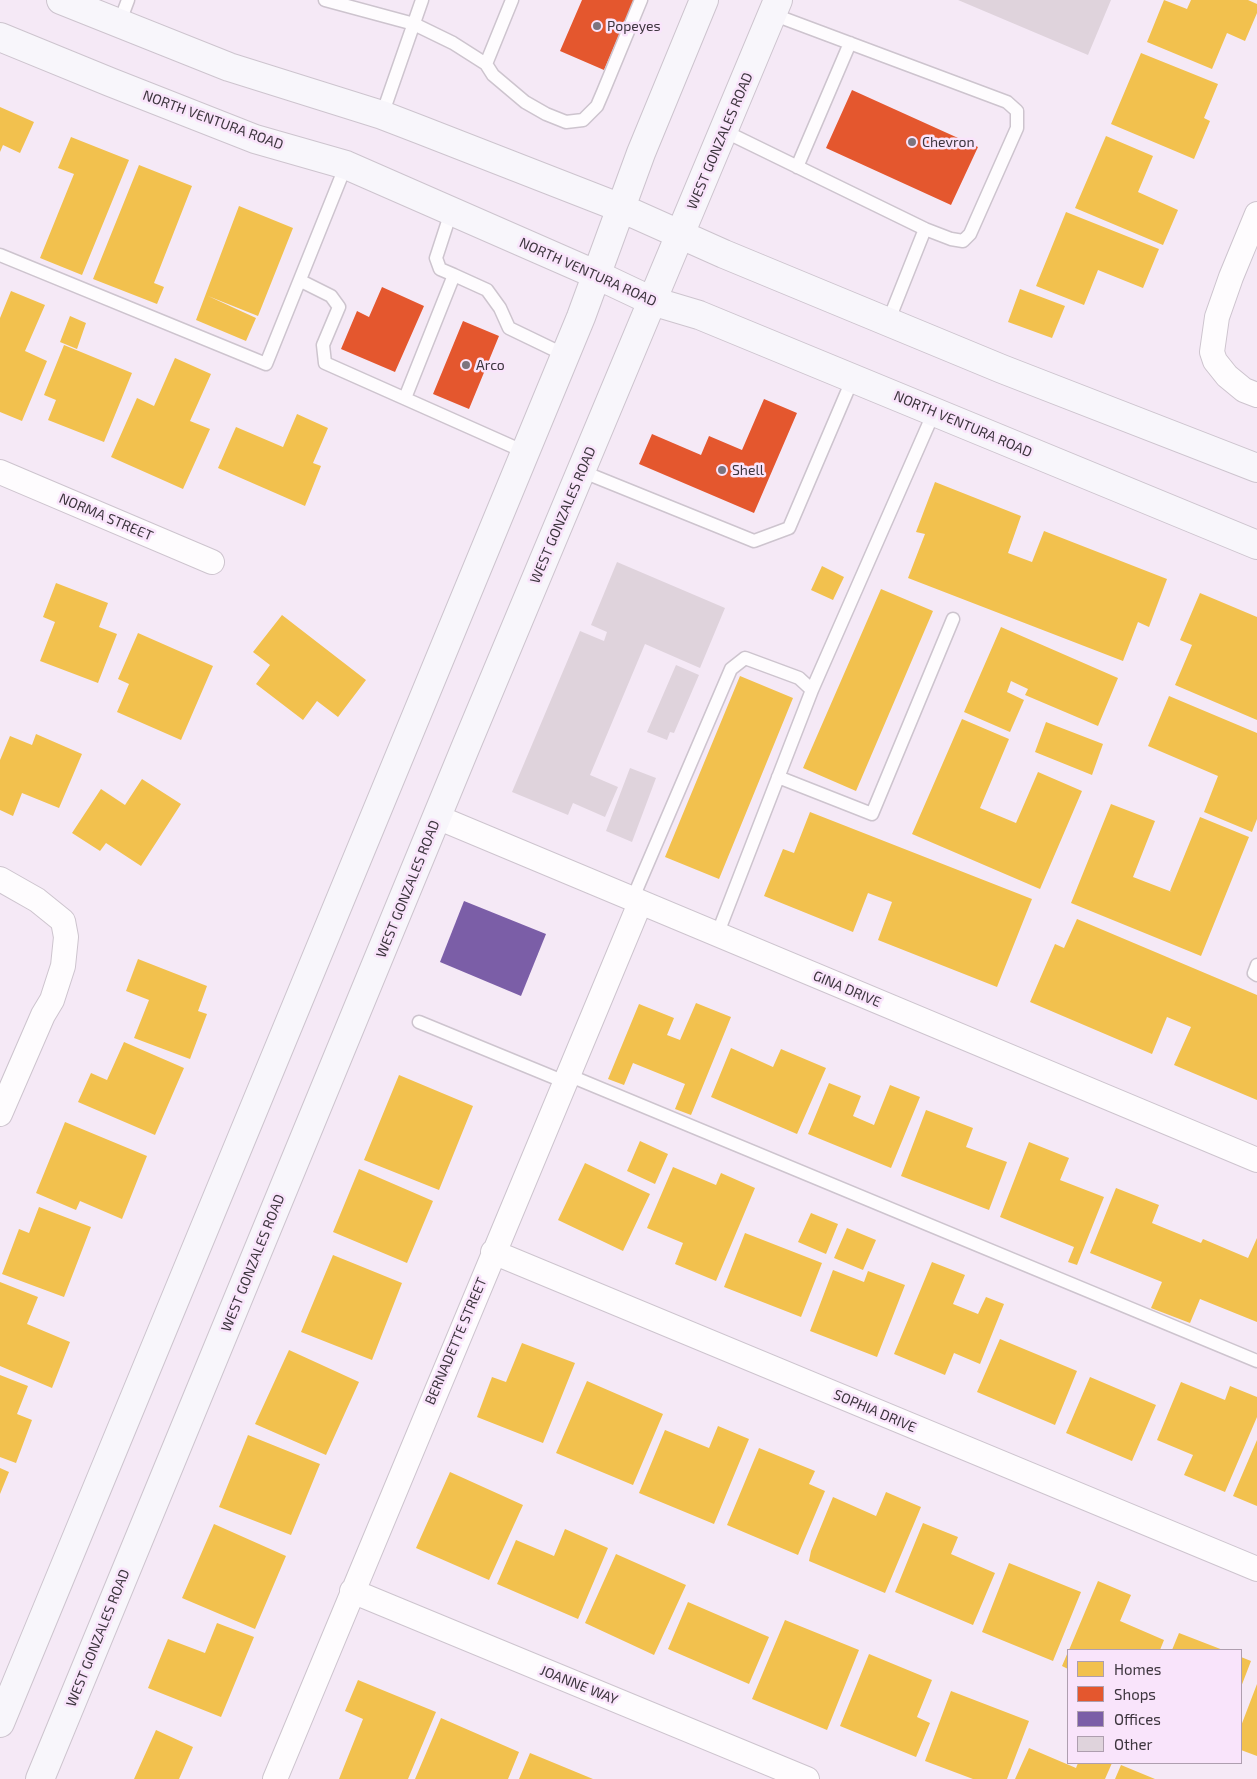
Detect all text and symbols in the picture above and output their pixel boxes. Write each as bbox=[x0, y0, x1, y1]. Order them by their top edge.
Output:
place label: Popeyes bbox=[607, 18, 661, 34]
marker: Popeyes bbox=[591, 20, 603, 32]
street label: WEST GONZALES ROAD bbox=[684, 70, 756, 212]
street label: NORTH VENTURA ROAD bbox=[140, 87, 286, 153]
place label: Chevron bbox=[922, 134, 975, 150]
marker: Chevron bbox=[906, 136, 918, 148]
street label: NORTH VENTURA ROAD bbox=[517, 234, 659, 310]
place label: Arco bbox=[476, 357, 505, 373]
marker: Arco bbox=[460, 359, 472, 371]
street label: NORTH VENTURA ROAD bbox=[891, 387, 1035, 461]
street label: WEST GONZALES ROAD bbox=[527, 444, 599, 586]
place label: Shell bbox=[732, 462, 764, 478]
marker: Shell bbox=[716, 464, 728, 476]
street label: NORMA STREET bbox=[56, 490, 156, 544]
street label: WEST GONZALES ROAD bbox=[373, 818, 443, 960]
street label: GINA DRIVE bbox=[811, 967, 883, 1011]
street label: WEST GONZALES ROAD bbox=[218, 1192, 288, 1334]
street label: BERNADETTE STREET bbox=[422, 1275, 490, 1407]
street label: SOPHIA DRIVE bbox=[831, 1386, 919, 1436]
street label: WEST GONZALES ROAD bbox=[63, 1567, 133, 1709]
legend bbox=[1067, 1649, 1242, 1764]
text: Homes bbox=[1114, 1660, 1161, 1678]
street label: JOANNE WAY bbox=[538, 1662, 620, 1708]
text: Shops bbox=[1114, 1685, 1156, 1703]
text: Offices bbox=[1114, 1710, 1161, 1728]
text: Other bbox=[1114, 1735, 1153, 1753]

